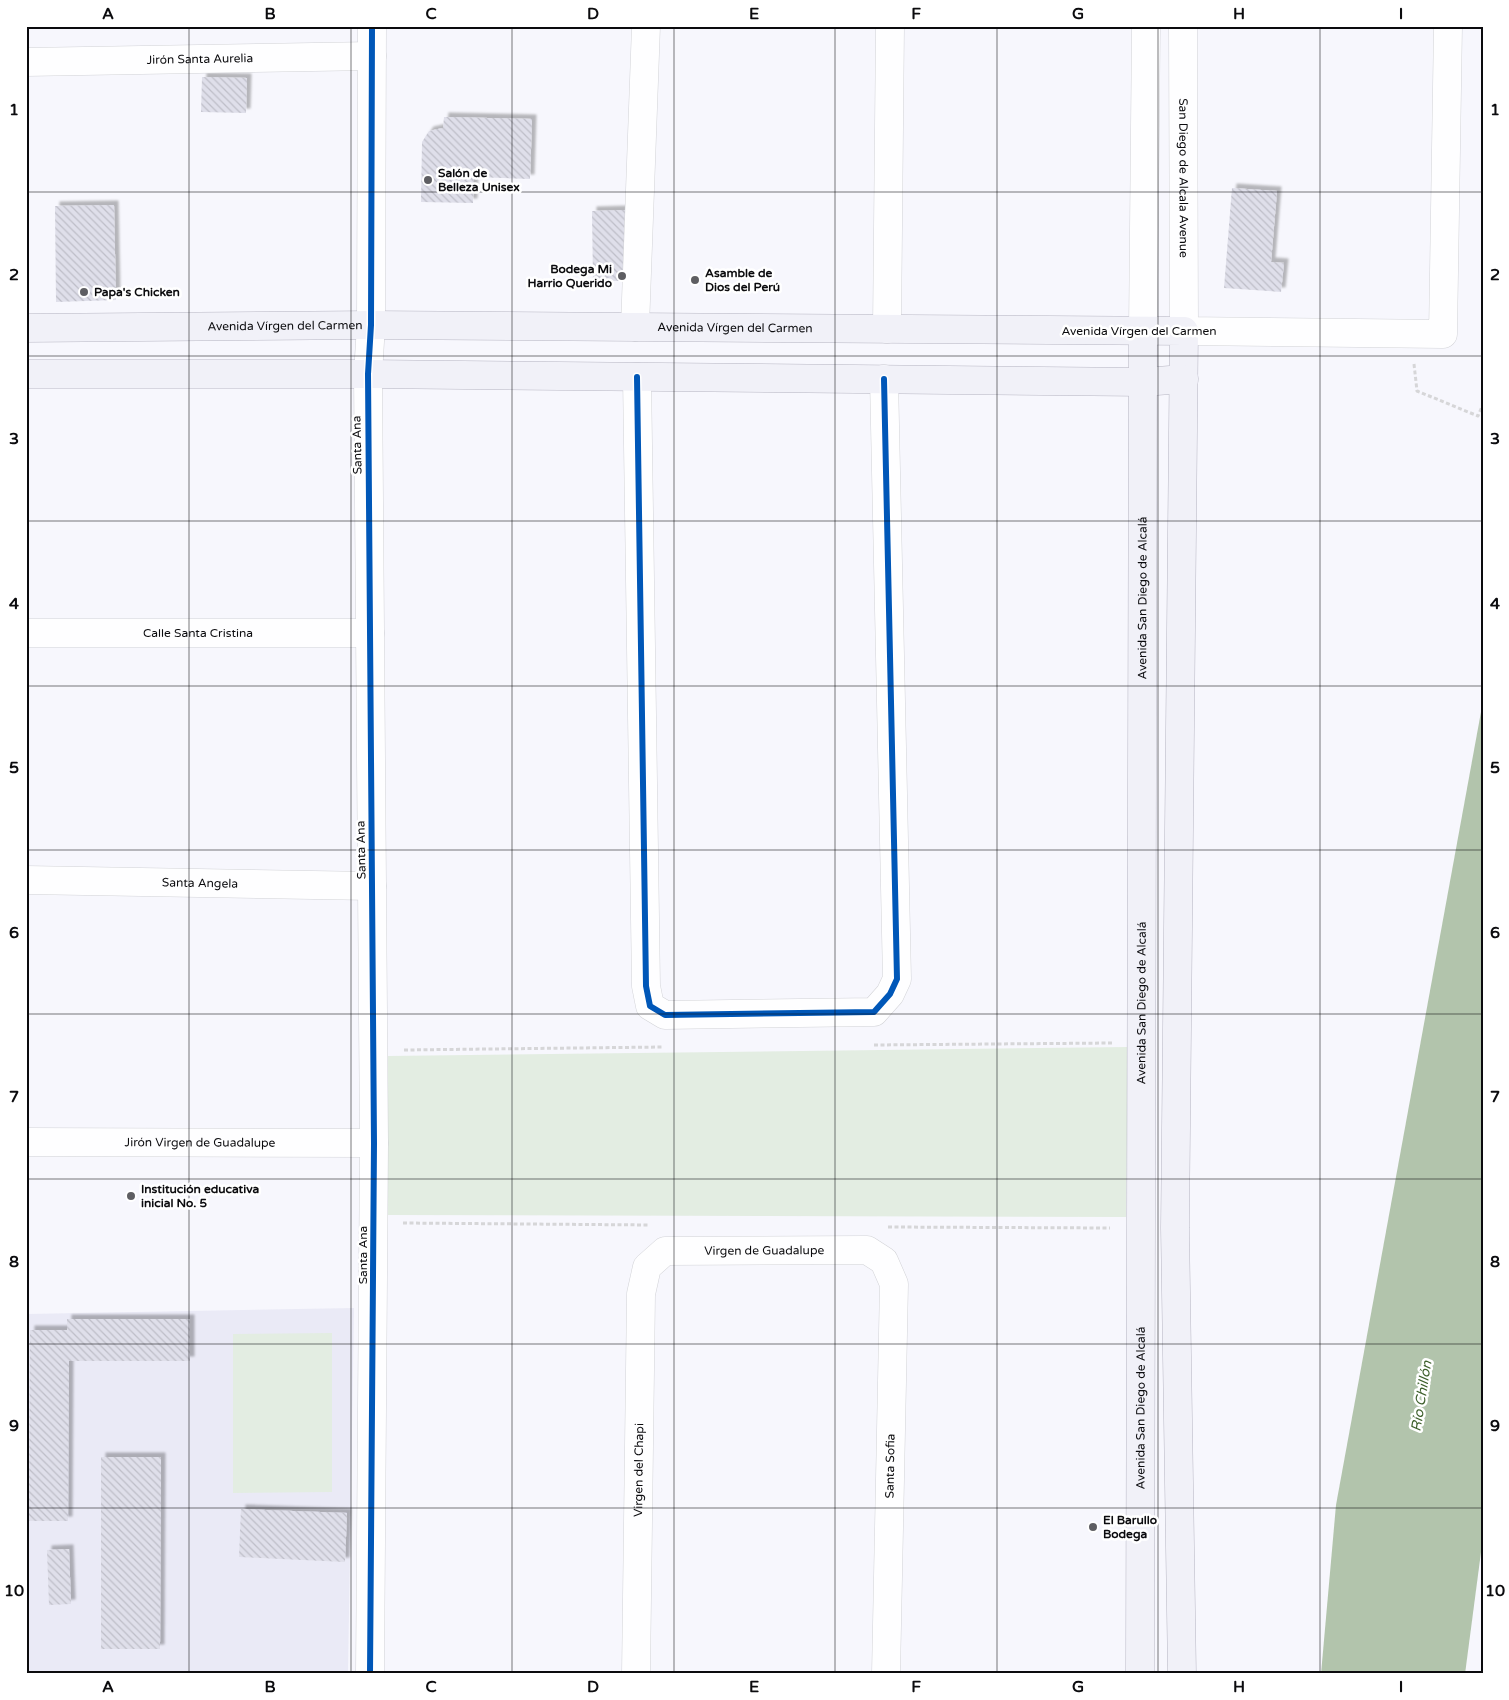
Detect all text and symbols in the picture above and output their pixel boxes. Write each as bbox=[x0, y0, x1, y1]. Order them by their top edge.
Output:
text: A bbox=[102, 4, 114, 24]
text: B bbox=[264, 4, 276, 24]
text: C bbox=[425, 4, 437, 24]
text: D bbox=[587, 4, 599, 24]
text: E bbox=[749, 4, 759, 24]
text: F bbox=[911, 4, 921, 24]
text: G bbox=[1072, 4, 1084, 24]
text: H bbox=[1233, 4, 1245, 24]
text: I bbox=[1399, 4, 1403, 24]
street label: Jirón Santa Aurelia bbox=[147, 51, 253, 67]
street label: San Diego de Alcala Avenue bbox=[1176, 98, 1191, 258]
text: 1 bbox=[9, 100, 19, 120]
text: 1 bbox=[1490, 100, 1500, 120]
place label: Salón de Belleza Unisex bbox=[438, 166, 520, 194]
marker: Salón de Belleza Unisex bbox=[422, 174, 434, 186]
place label: Bodega Mi Harrio Querido bbox=[527, 262, 612, 290]
text: 2 bbox=[9, 265, 19, 285]
text: 2 bbox=[1490, 265, 1500, 285]
place label: Asamble de Dios del Perú bbox=[705, 266, 780, 294]
marker: Bodega Mi Harrio Querido bbox=[616, 270, 628, 282]
marker: Asamble de Dios del Perú bbox=[689, 274, 701, 286]
place label: Papa's Chicken bbox=[94, 285, 180, 300]
marker: Papa's Chicken bbox=[78, 286, 90, 298]
street label: Avenida Vírgen del Carmen bbox=[207, 318, 363, 333]
street label: Avenida Vírgen del Carmen bbox=[657, 320, 813, 335]
street label: Avenida Vírgen del Carmen bbox=[1062, 324, 1217, 338]
street label: Santa Ana bbox=[349, 416, 365, 474]
text: 3 bbox=[9, 429, 19, 449]
text: 3 bbox=[1490, 429, 1500, 449]
street label: Avenida San Diego de Alcalá bbox=[1135, 517, 1150, 680]
text: 4 bbox=[9, 594, 19, 614]
text: 4 bbox=[1490, 594, 1500, 614]
street label: Calle Santa Cristina bbox=[143, 626, 253, 640]
text: 5 bbox=[9, 758, 19, 778]
text: 5 bbox=[1490, 758, 1500, 778]
street label: Santa Ana bbox=[353, 821, 369, 879]
street label: Santa Angela bbox=[162, 875, 238, 891]
street label: Avenida San Diego de Alcalá bbox=[1134, 922, 1149, 1085]
text: 6 bbox=[9, 923, 19, 943]
text: 6 bbox=[1490, 923, 1500, 943]
text: 7 bbox=[9, 1087, 19, 1107]
text: 7 bbox=[1490, 1087, 1500, 1107]
street label: Jirón Virgen de Guadalupe bbox=[125, 1135, 276, 1150]
place label: Institución educativa inicial No. 5 bbox=[141, 1182, 259, 1210]
marker: Institución educativa inicial No. 5 bbox=[125, 1190, 137, 1202]
street label: Santa Ana bbox=[356, 1226, 370, 1284]
street label: Virgen de Guadalupe bbox=[704, 1243, 825, 1258]
text: 8 bbox=[9, 1252, 19, 1272]
text: 8 bbox=[1490, 1252, 1500, 1272]
street label: Avenida San Diego de Alcalá bbox=[1133, 1327, 1148, 1490]
water label: Río Chillón bbox=[1408, 1359, 1436, 1433]
text: 9 bbox=[9, 1416, 19, 1436]
text: 9 bbox=[1490, 1416, 1500, 1436]
street label: Virgen del Chapi bbox=[631, 1423, 646, 1517]
street label: Santa Sofia bbox=[882, 1433, 898, 1499]
place label: El Barullo Bodega bbox=[1103, 1513, 1157, 1542]
marker: El Barullo Bodega bbox=[1087, 1521, 1099, 1533]
text: 10 bbox=[4, 1581, 24, 1601]
text: 10 bbox=[1485, 1581, 1505, 1601]
text: A bbox=[102, 1677, 114, 1697]
text: B bbox=[264, 1677, 276, 1697]
text: C bbox=[425, 1677, 437, 1697]
text: D bbox=[587, 1677, 599, 1697]
text: E bbox=[749, 1677, 759, 1697]
text: F bbox=[911, 1677, 921, 1697]
text: G bbox=[1072, 1677, 1084, 1697]
text: H bbox=[1233, 1677, 1245, 1697]
text: I bbox=[1399, 1677, 1403, 1697]

